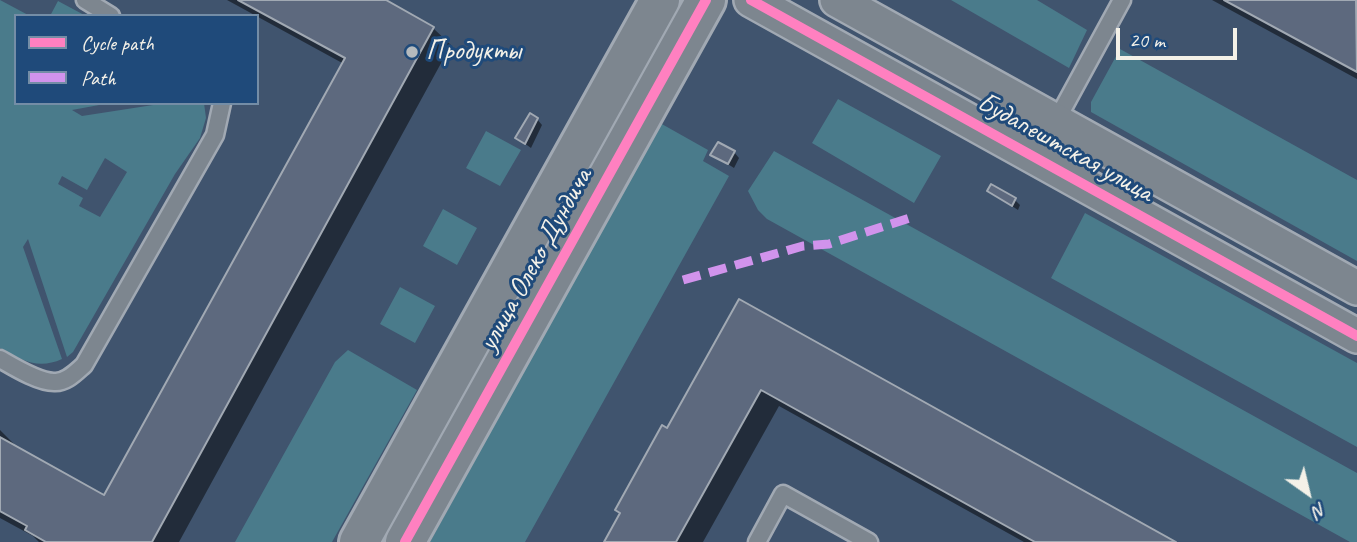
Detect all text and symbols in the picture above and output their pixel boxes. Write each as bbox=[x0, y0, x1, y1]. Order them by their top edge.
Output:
legend bbox=[14, 14, 259, 105]
scale bar bbox=[1119, 14, 1240, 58]
text: 20 m bbox=[1129, 27, 1165, 53]
text: Cycle path bbox=[81, 30, 154, 56]
place label: Продукты bbox=[426, 35, 521, 69]
marker: Продукты bbox=[404, 44, 420, 60]
text: Path bbox=[81, 65, 116, 91]
street label: Будапештская улица bbox=[971, 86, 1159, 210]
street label: улица Олеко Дундича bbox=[472, 163, 600, 357]
north arrow bbox=[1273, 458, 1343, 528]
text: N bbox=[1308, 497, 1331, 524]

